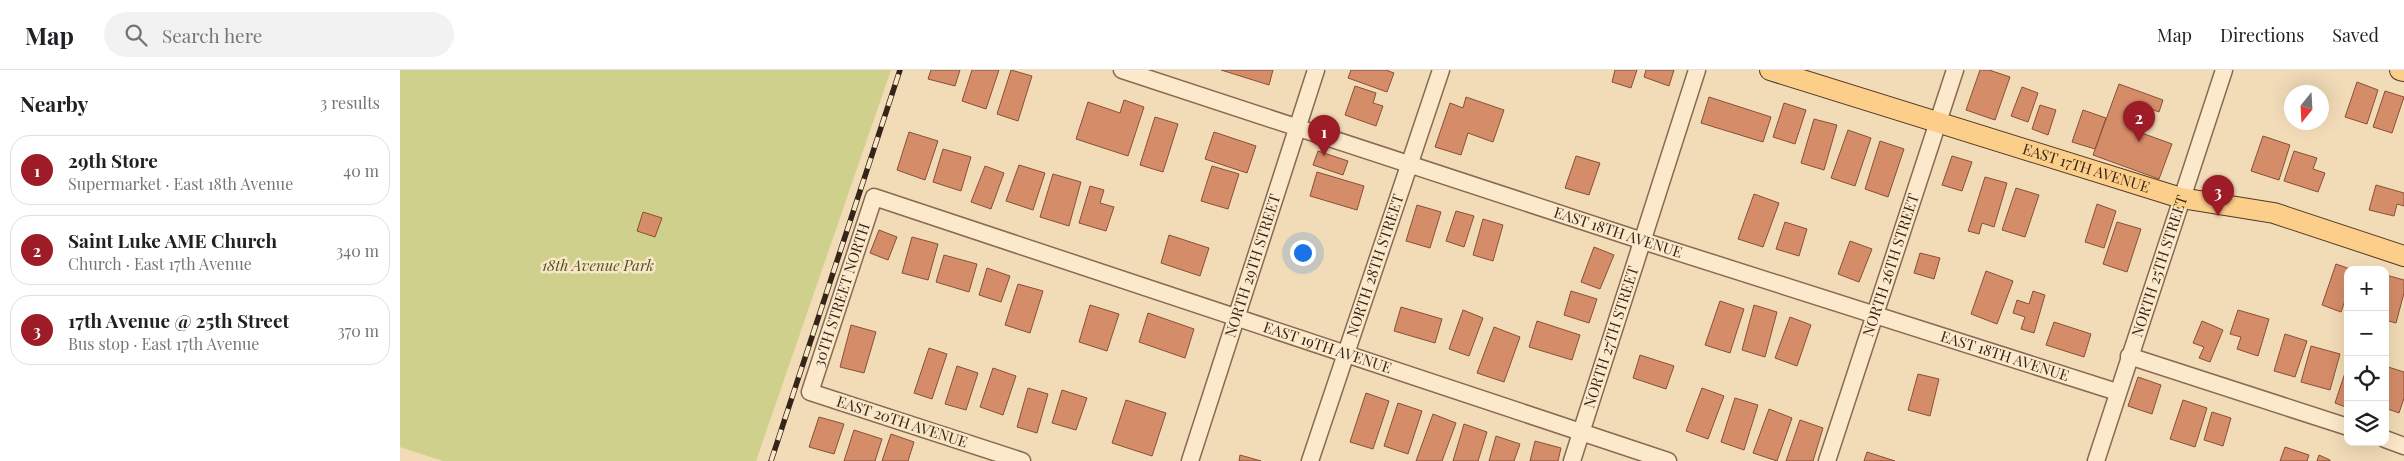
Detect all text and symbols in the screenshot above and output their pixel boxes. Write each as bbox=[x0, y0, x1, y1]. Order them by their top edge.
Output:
search box bbox=[104, 12, 454, 57]
text: Map bbox=[25, 19, 74, 51]
icon: search bbox=[122, 21, 150, 49]
text: Search here bbox=[162, 22, 262, 48]
text: Map bbox=[2157, 23, 2192, 47]
text: Directions bbox=[2220, 23, 2304, 47]
text: Saved bbox=[2332, 23, 2379, 47]
north arrow bbox=[2284, 85, 2329, 130]
text: Nearby bbox=[20, 89, 89, 117]
text: 3 results bbox=[320, 92, 380, 113]
pin: 2 bbox=[2123, 101, 2155, 142]
pin: 1 bbox=[1308, 115, 1340, 156]
street label: EAST 17TH AVENUE bbox=[2020, 138, 2152, 197]
text: 29th Store bbox=[68, 147, 158, 173]
text: 1 bbox=[34, 160, 40, 181]
text: 40 m bbox=[343, 160, 379, 181]
text: Supermarket · East 18th Avenue bbox=[68, 173, 293, 194]
pin: 3 bbox=[2202, 175, 2234, 216]
street label: NORTH 29TH STREET bbox=[1219, 191, 1284, 340]
street label: NORTH 28TH STREET bbox=[1341, 191, 1408, 340]
street label: NORTH 26TH STREET bbox=[1857, 191, 1923, 339]
street label: NORTH 25TH STREET bbox=[2126, 192, 2191, 339]
street label: EAST 18TH AVENUE bbox=[1552, 201, 1685, 262]
street label: 30TH STREET NORTH bbox=[808, 220, 874, 369]
text: Saint Luke AME Church bbox=[68, 227, 277, 253]
text: 2 bbox=[33, 240, 41, 261]
text: 340 m bbox=[336, 240, 379, 261]
your location bbox=[1290, 240, 1316, 266]
text: Church · East 17th Avenue bbox=[68, 253, 252, 274]
park label: 18th Avenue Park bbox=[542, 255, 654, 275]
street label: NORTH 27TH STREET bbox=[1579, 263, 1643, 410]
map controls bbox=[2344, 266, 2389, 446]
button: + bbox=[2344, 266, 2389, 311]
text: 17th Avenue @ 25th Street bbox=[68, 307, 289, 333]
button: − bbox=[2344, 311, 2389, 356]
street label: EAST 19TH AVENUE bbox=[1261, 316, 1394, 377]
text: 3 bbox=[33, 320, 41, 341]
text: 370 m bbox=[337, 320, 379, 341]
street label: EAST 18TH AVENUE bbox=[1938, 325, 2072, 385]
text: Bus stop · East 17th Avenue bbox=[68, 333, 259, 354]
button: locate bbox=[2344, 356, 2389, 401]
street label: EAST 20TH AVENUE bbox=[834, 390, 970, 452]
button: layers bbox=[2344, 401, 2389, 446]

